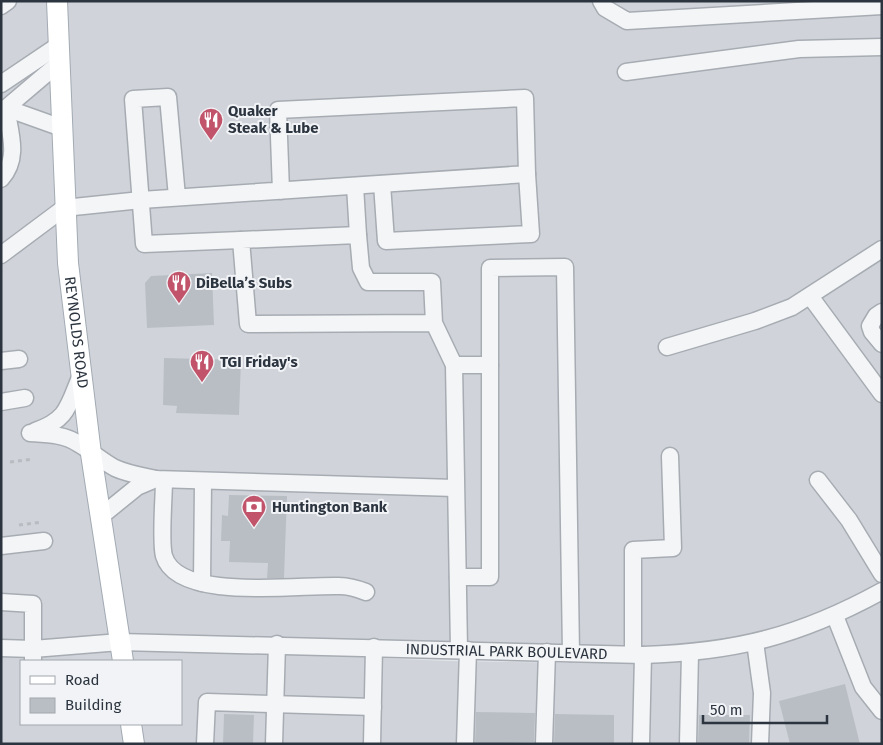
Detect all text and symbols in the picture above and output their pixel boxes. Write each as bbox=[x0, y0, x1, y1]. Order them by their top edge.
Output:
place label: Quaker Steak & Lube bbox=[228, 102, 319, 137]
restaurant icon: Quaker Steak & Lube bbox=[198, 107, 224, 141]
restaurant icon: DiBella’s Subs bbox=[166, 270, 192, 304]
place label: DiBella’s Subs bbox=[196, 274, 292, 292]
street label: REYNOLDS ROAD bbox=[61, 275, 92, 389]
restaurant icon: TGI Friday's bbox=[189, 349, 215, 383]
place label: TGI Friday's bbox=[220, 353, 298, 371]
bank icon: Huntington Bank bbox=[241, 494, 267, 528]
place label: Huntington Bank bbox=[272, 498, 388, 516]
street label: INDUSTRIAL PARK BOULEVARD bbox=[405, 640, 608, 663]
legend bbox=[20, 660, 182, 725]
text: Road bbox=[65, 671, 100, 689]
scale bar bbox=[703, 692, 827, 724]
text: Building bbox=[65, 696, 121, 714]
text: 50 m bbox=[710, 701, 743, 719]

